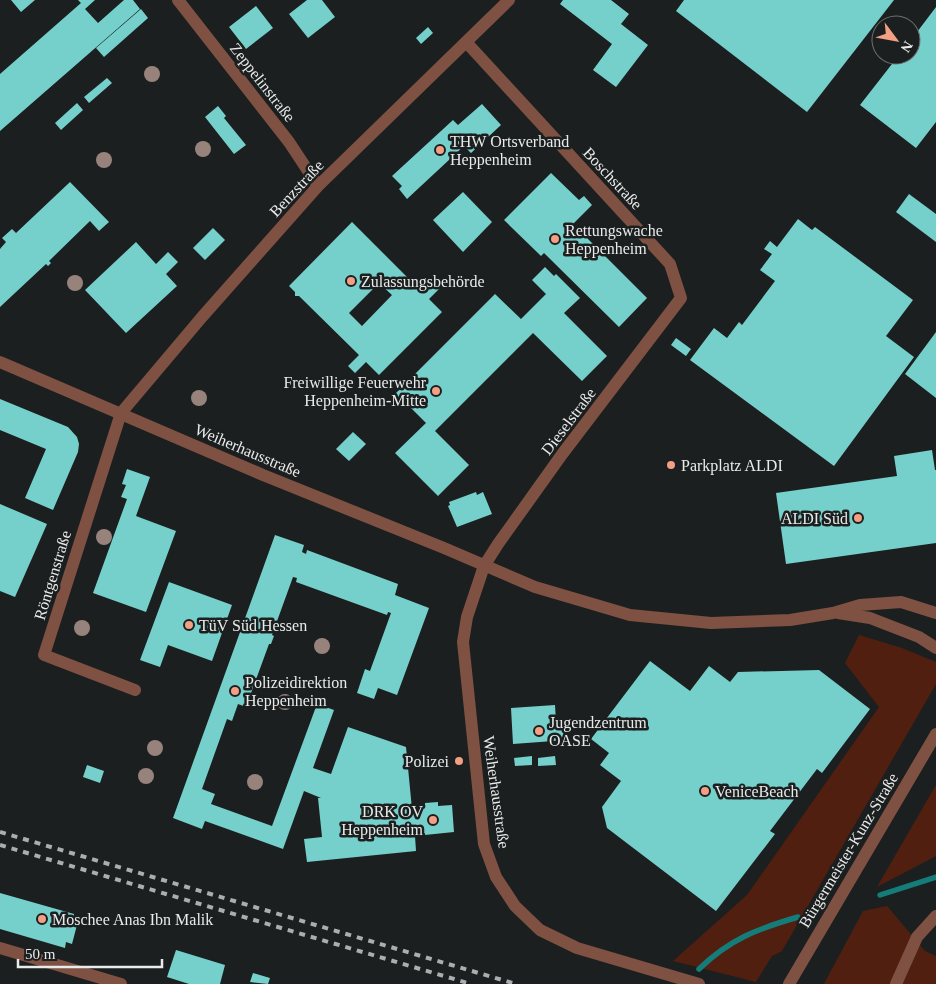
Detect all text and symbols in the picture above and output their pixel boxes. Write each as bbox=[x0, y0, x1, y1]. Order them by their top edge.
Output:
north arrow bbox=[871, 15, 921, 65]
text: N bbox=[898, 38, 916, 55]
street label: Zeppelinstraße bbox=[226, 40, 299, 126]
place label: THW Ortsverband Heppenheim bbox=[450, 133, 569, 169]
marker: THW Ortsverband Heppenheim bbox=[434, 144, 446, 156]
street label: Boschstraße bbox=[580, 144, 646, 213]
street label: Benzstraße bbox=[266, 157, 327, 220]
place label: Rettungswache Heppenheim bbox=[565, 222, 663, 258]
marker: Rettungswache Heppenheim bbox=[549, 233, 561, 245]
place label: Zulassungsbehörde bbox=[361, 273, 485, 291]
marker: Zulassungsbehörde bbox=[345, 275, 357, 287]
place label: Freiwillige Feuerwehr Heppenheim-Mitte bbox=[283, 374, 427, 410]
marker: Freiwillige Feuerwehr Heppenheim-Mitte bbox=[430, 385, 442, 397]
street label: Dieselstraße bbox=[538, 385, 599, 458]
street label: Weiherhausstraße bbox=[192, 420, 303, 480]
place label: Parkplatz ALDI bbox=[681, 457, 783, 475]
marker: Parkplatz ALDI bbox=[665, 459, 677, 471]
place label: ALDI Süd bbox=[781, 510, 848, 527]
marker: ALDI Süd bbox=[852, 512, 864, 524]
street label: Röntgenstraße bbox=[31, 528, 75, 622]
place label: TüV Süd Hessen bbox=[199, 617, 307, 634]
marker: TüV Süd Hessen bbox=[183, 619, 195, 631]
place label: Polizeidirektion Heppenheim bbox=[245, 674, 347, 710]
marker: Polizeidirektion Heppenheim bbox=[229, 685, 241, 697]
place label: Jugendzentrum OASE bbox=[549, 714, 647, 749]
marker: Jugendzentrum OASE bbox=[533, 725, 545, 737]
street label: Weiherhausstraße bbox=[480, 735, 513, 849]
place label: Polizei bbox=[405, 753, 450, 770]
marker: Polizei bbox=[453, 755, 465, 767]
street label: Bürgermeister-Kunz-Straße bbox=[796, 770, 902, 931]
place label: VeniceBeach bbox=[715, 783, 799, 800]
marker: VeniceBeach bbox=[699, 785, 711, 797]
place label: DRK OV Heppenheim bbox=[341, 803, 424, 839]
marker: DRK OV Heppenheim bbox=[427, 814, 439, 826]
place label: Moschee Anas Ibn Malik bbox=[52, 911, 213, 928]
marker: Moschee Anas Ibn Malik bbox=[36, 913, 48, 925]
scale bar bbox=[18, 936, 161, 968]
text: 50 m bbox=[25, 946, 56, 962]

